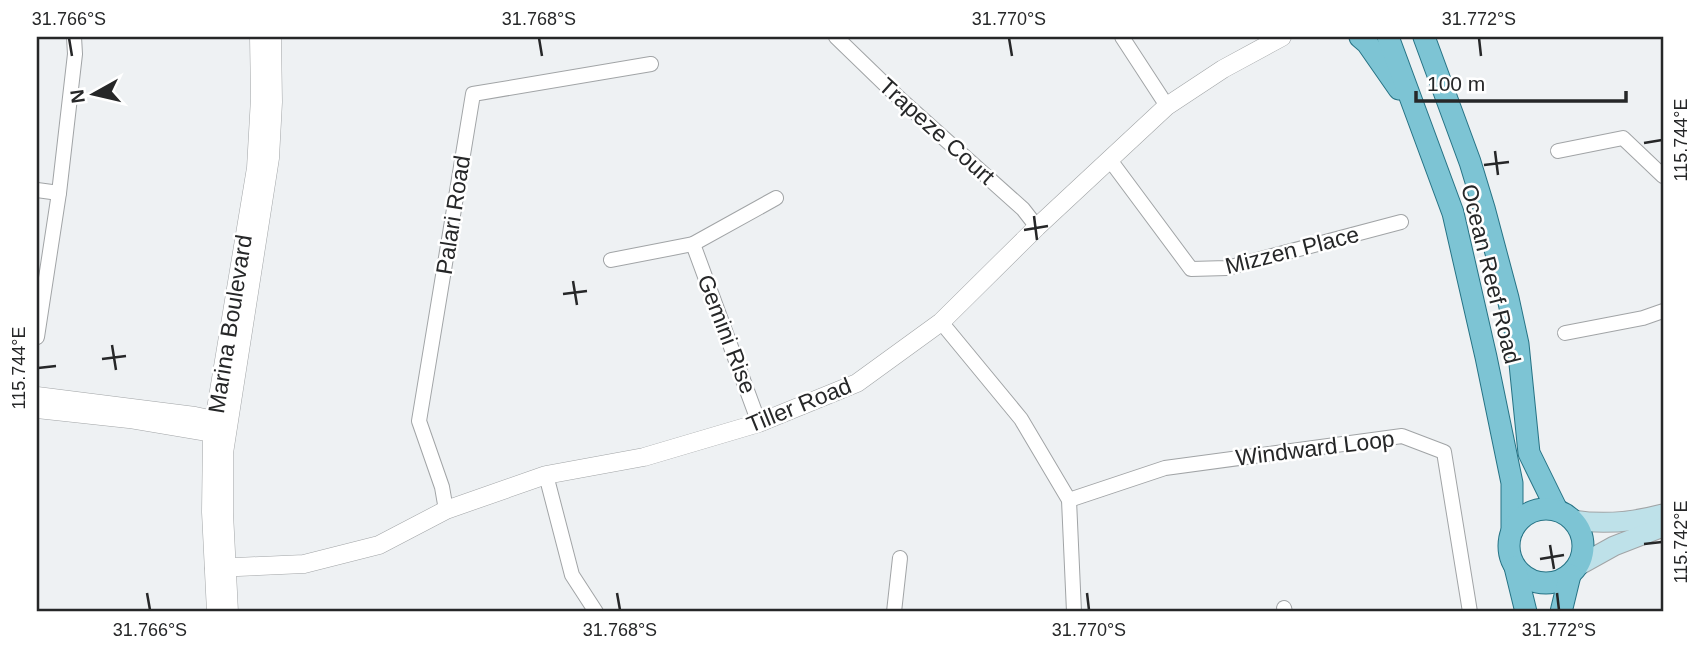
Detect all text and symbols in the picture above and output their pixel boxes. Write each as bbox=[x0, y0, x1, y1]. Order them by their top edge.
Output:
text: 31.766°S bbox=[32, 9, 106, 29]
text: 31.768°S bbox=[502, 9, 576, 29]
text: 31.770°S bbox=[972, 9, 1046, 29]
text: 31.772°S bbox=[1442, 9, 1516, 29]
north arrow bbox=[60, 60, 130, 130]
scale bar bbox=[1416, 60, 1626, 104]
street label: Trapeze Court bbox=[874, 72, 1000, 190]
text: 100 m bbox=[1427, 72, 1485, 95]
text: N bbox=[66, 88, 89, 105]
text: 115.744°E bbox=[1671, 99, 1691, 181]
street label: Palari Road bbox=[431, 154, 475, 276]
street label: Ocean Reef Road bbox=[1456, 182, 1526, 366]
street label: Mizzen Place bbox=[1222, 221, 1362, 279]
street label: Marina Boulevard bbox=[203, 233, 257, 415]
street label: Gemini Rise bbox=[692, 271, 762, 397]
text: 115.744°E bbox=[9, 327, 29, 409]
street label: Tiller Road bbox=[743, 372, 855, 438]
street label: Windward Loop bbox=[1234, 425, 1396, 471]
text: 115.742°E bbox=[1671, 501, 1691, 583]
text: 31.766°S bbox=[113, 620, 187, 640]
text: 31.768°S bbox=[583, 620, 657, 640]
text: 31.770°S bbox=[1052, 620, 1126, 640]
text: 31.772°S bbox=[1522, 620, 1596, 640]

